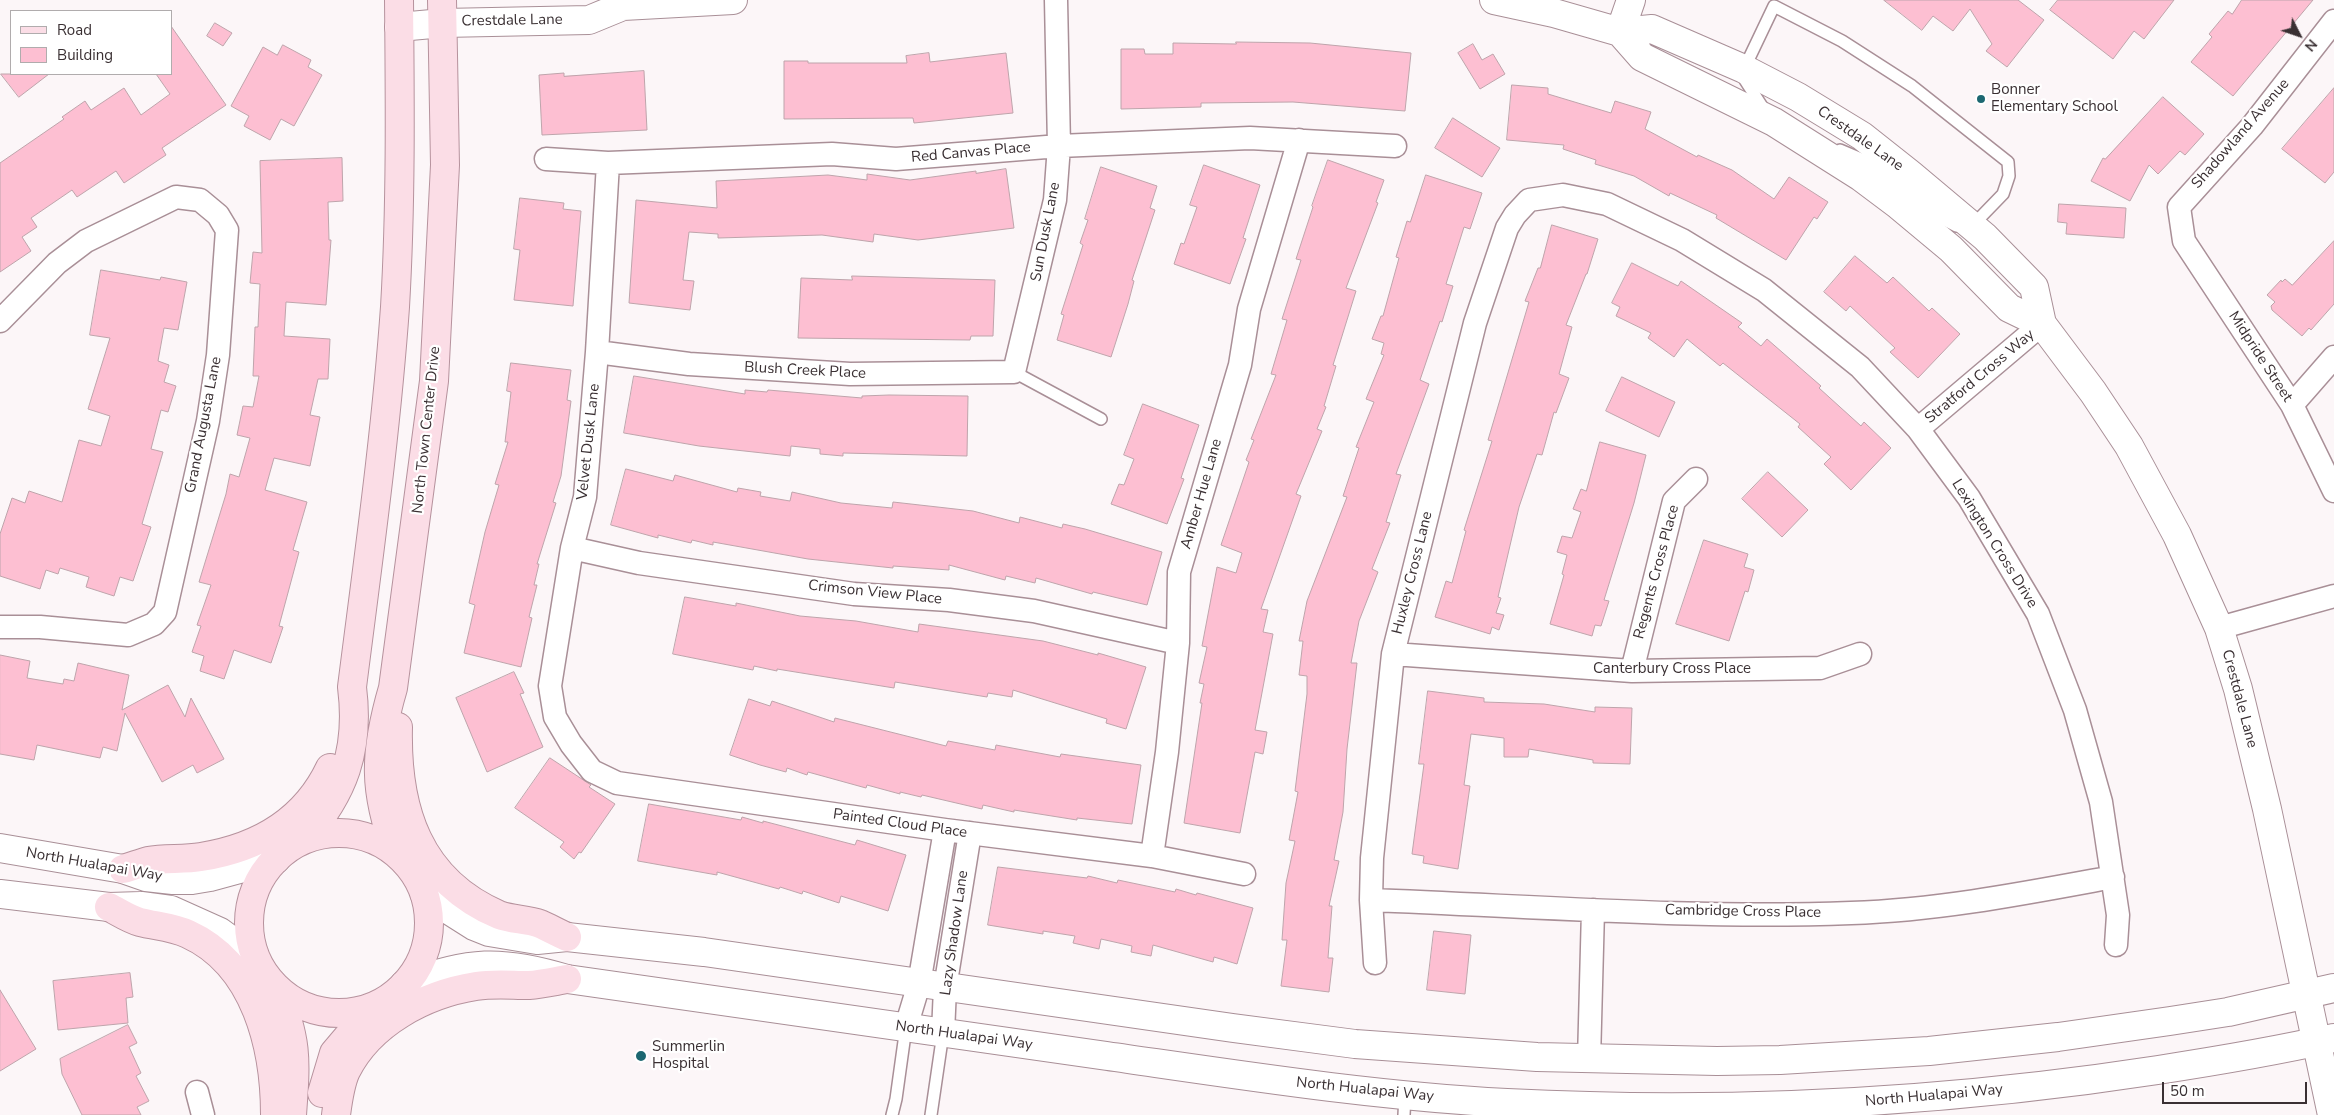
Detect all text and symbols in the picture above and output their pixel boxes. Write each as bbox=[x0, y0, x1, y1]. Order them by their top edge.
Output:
legend bbox=[10, 10, 172, 75]
north arrow bbox=[2274, 10, 2324, 60]
street label: Crestdale Lane bbox=[461, 11, 563, 31]
text: Road bbox=[57, 20, 92, 40]
text: N bbox=[2300, 35, 2321, 55]
text: Building bbox=[57, 45, 113, 65]
street label: Shadowland Avenue bbox=[2188, 75, 2294, 193]
place label: Bonner Elementary School bbox=[1991, 81, 2118, 116]
marker: Bonner Elementary School bbox=[1975, 93, 1987, 105]
street label: Crestdale Lane bbox=[1813, 103, 1907, 175]
street label: Red Canvas Place bbox=[910, 139, 1032, 167]
street label: Sun Dusk Lane bbox=[1028, 181, 1064, 283]
street label: Midpride Street bbox=[2224, 308, 2296, 406]
street label: Stratford Cross Way bbox=[1922, 326, 2038, 428]
street label: North Town Center Drive bbox=[409, 346, 445, 514]
street label: Grand Augusta Lane bbox=[182, 355, 226, 495]
street label: Blush Creek Place bbox=[744, 359, 866, 383]
street label: Velvet Dusk Lane bbox=[574, 383, 604, 501]
street label: Amber Hue Lane bbox=[1178, 437, 1226, 551]
street label: Lexington Cross Drive bbox=[1947, 476, 2041, 612]
street label: Regents Cross Place bbox=[1630, 503, 1684, 641]
street label: Huxley Cross Lane bbox=[1389, 510, 1437, 636]
street label: Crimson View Place bbox=[807, 577, 943, 609]
street label: Crestdale Lane bbox=[2217, 648, 2261, 750]
street label: Canterbury Cross Place bbox=[1593, 660, 1751, 678]
street label: Painted Cloud Place bbox=[832, 806, 968, 842]
street label: North Hualapai Way bbox=[24, 844, 164, 886]
street label: Lazy Shadow Lane bbox=[937, 869, 973, 997]
street label: Cambridge Cross Place bbox=[1665, 902, 1821, 922]
street label: North Hualapai Way bbox=[894, 1017, 1034, 1055]
place label: Summerlin Hospital bbox=[652, 1038, 725, 1073]
marker: Summerlin Hospital bbox=[634, 1049, 648, 1063]
scale bar bbox=[2164, 1072, 2309, 1104]
street label: North Hualapai Way bbox=[1295, 1074, 1435, 1106]
street label: North Hualapai Way bbox=[1864, 1081, 2004, 1111]
text: 50 m bbox=[2170, 1081, 2205, 1101]

